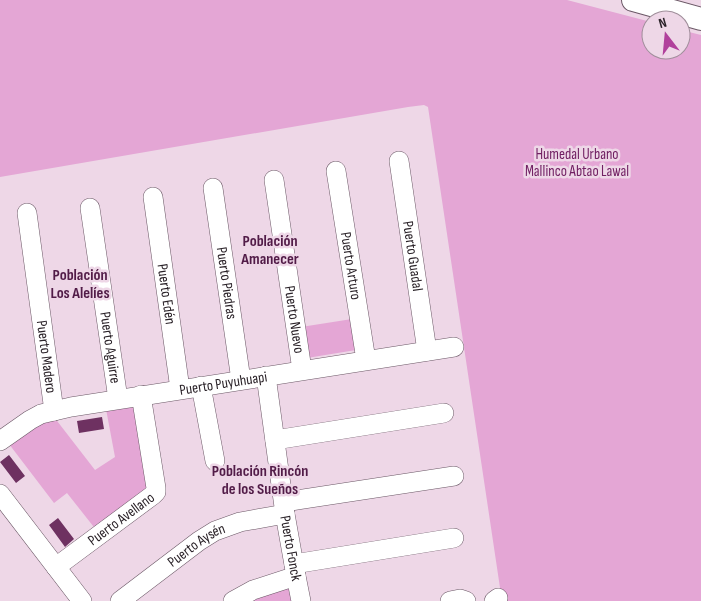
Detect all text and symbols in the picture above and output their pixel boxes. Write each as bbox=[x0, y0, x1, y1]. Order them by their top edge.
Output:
north arrow bbox=[641, 10, 691, 60]
text: N bbox=[657, 14, 668, 32]
park label: Humedal Urbano Mallinco Abtao Lawal bbox=[525, 145, 629, 181]
street label: Puerto Guadal bbox=[398, 220, 428, 292]
street label: Puerto Arturo bbox=[336, 230, 366, 301]
district label: Población Amanecer bbox=[240, 232, 299, 269]
street label: Puerto Piedras bbox=[212, 246, 242, 320]
street label: Puerto Edén bbox=[153, 262, 180, 326]
district label: Población Los Alelíes bbox=[50, 266, 110, 303]
street label: Puerto Nuevo bbox=[280, 284, 309, 355]
street label: Puerto Aguirre bbox=[96, 310, 125, 385]
street label: Puerto Madero bbox=[32, 319, 61, 394]
street label: Puerto Puyuhuapi bbox=[178, 367, 269, 399]
district label: Población Rincón de los Sueños bbox=[212, 462, 308, 499]
street label: Puerto Avellano bbox=[84, 488, 158, 550]
street label: Puerto Fonck bbox=[276, 514, 306, 583]
street label: Puerto Aysén bbox=[164, 519, 228, 571]

